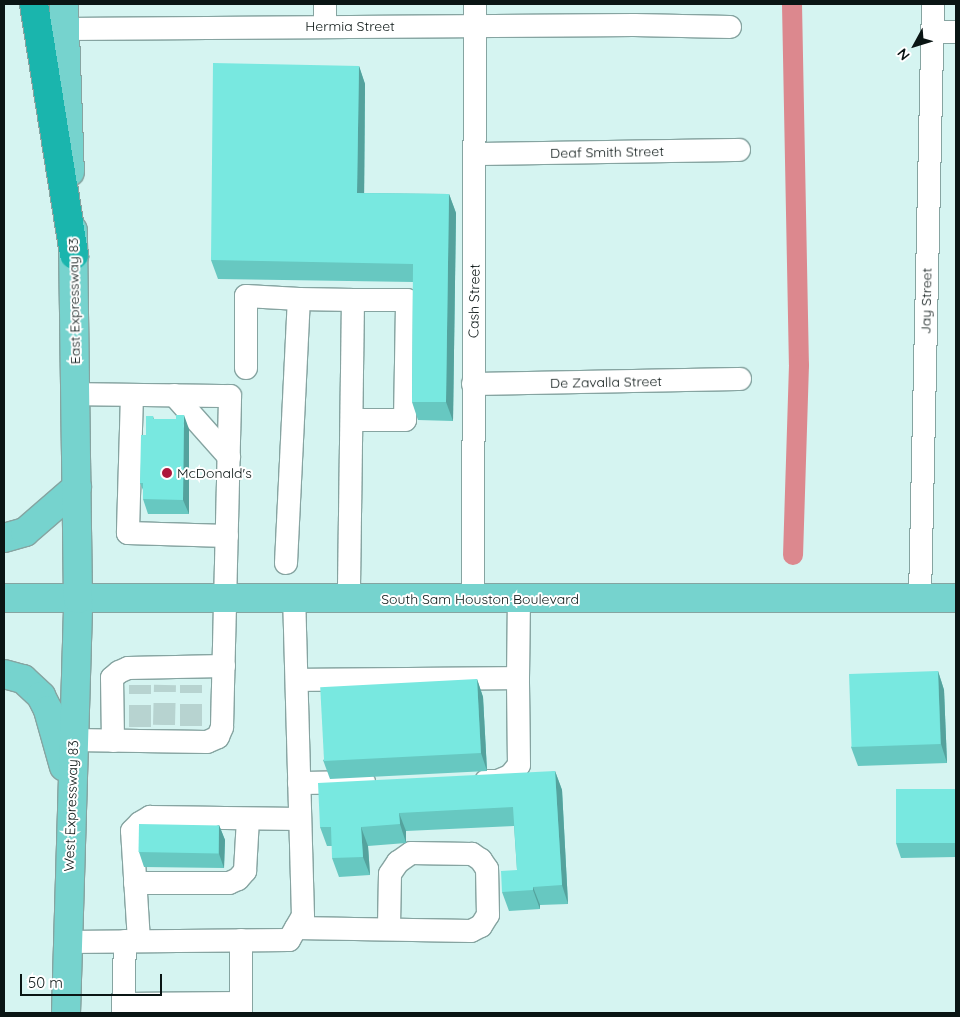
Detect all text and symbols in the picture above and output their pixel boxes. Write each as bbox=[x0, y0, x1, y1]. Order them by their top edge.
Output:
street label: Hermia Street bbox=[305, 18, 395, 34]
north arrow bbox=[890, 20, 940, 70]
text: N bbox=[893, 45, 914, 64]
street label: Deaf Smith Street bbox=[550, 143, 664, 161]
street label: East Expressway 83 bbox=[64, 238, 84, 364]
street label: Cash Street bbox=[465, 264, 483, 338]
street label: Jay Street bbox=[917, 268, 935, 334]
street label: De Zavalla Street bbox=[550, 373, 662, 391]
place label: McDonald's bbox=[177, 465, 252, 481]
marker: McDonald's bbox=[161, 467, 173, 479]
street label: South Sam Houston Boulevard bbox=[381, 591, 579, 607]
street label: West Expressway 83 bbox=[60, 740, 82, 872]
scale bar bbox=[22, 964, 165, 996]
text: 50 m bbox=[28, 973, 63, 992]

